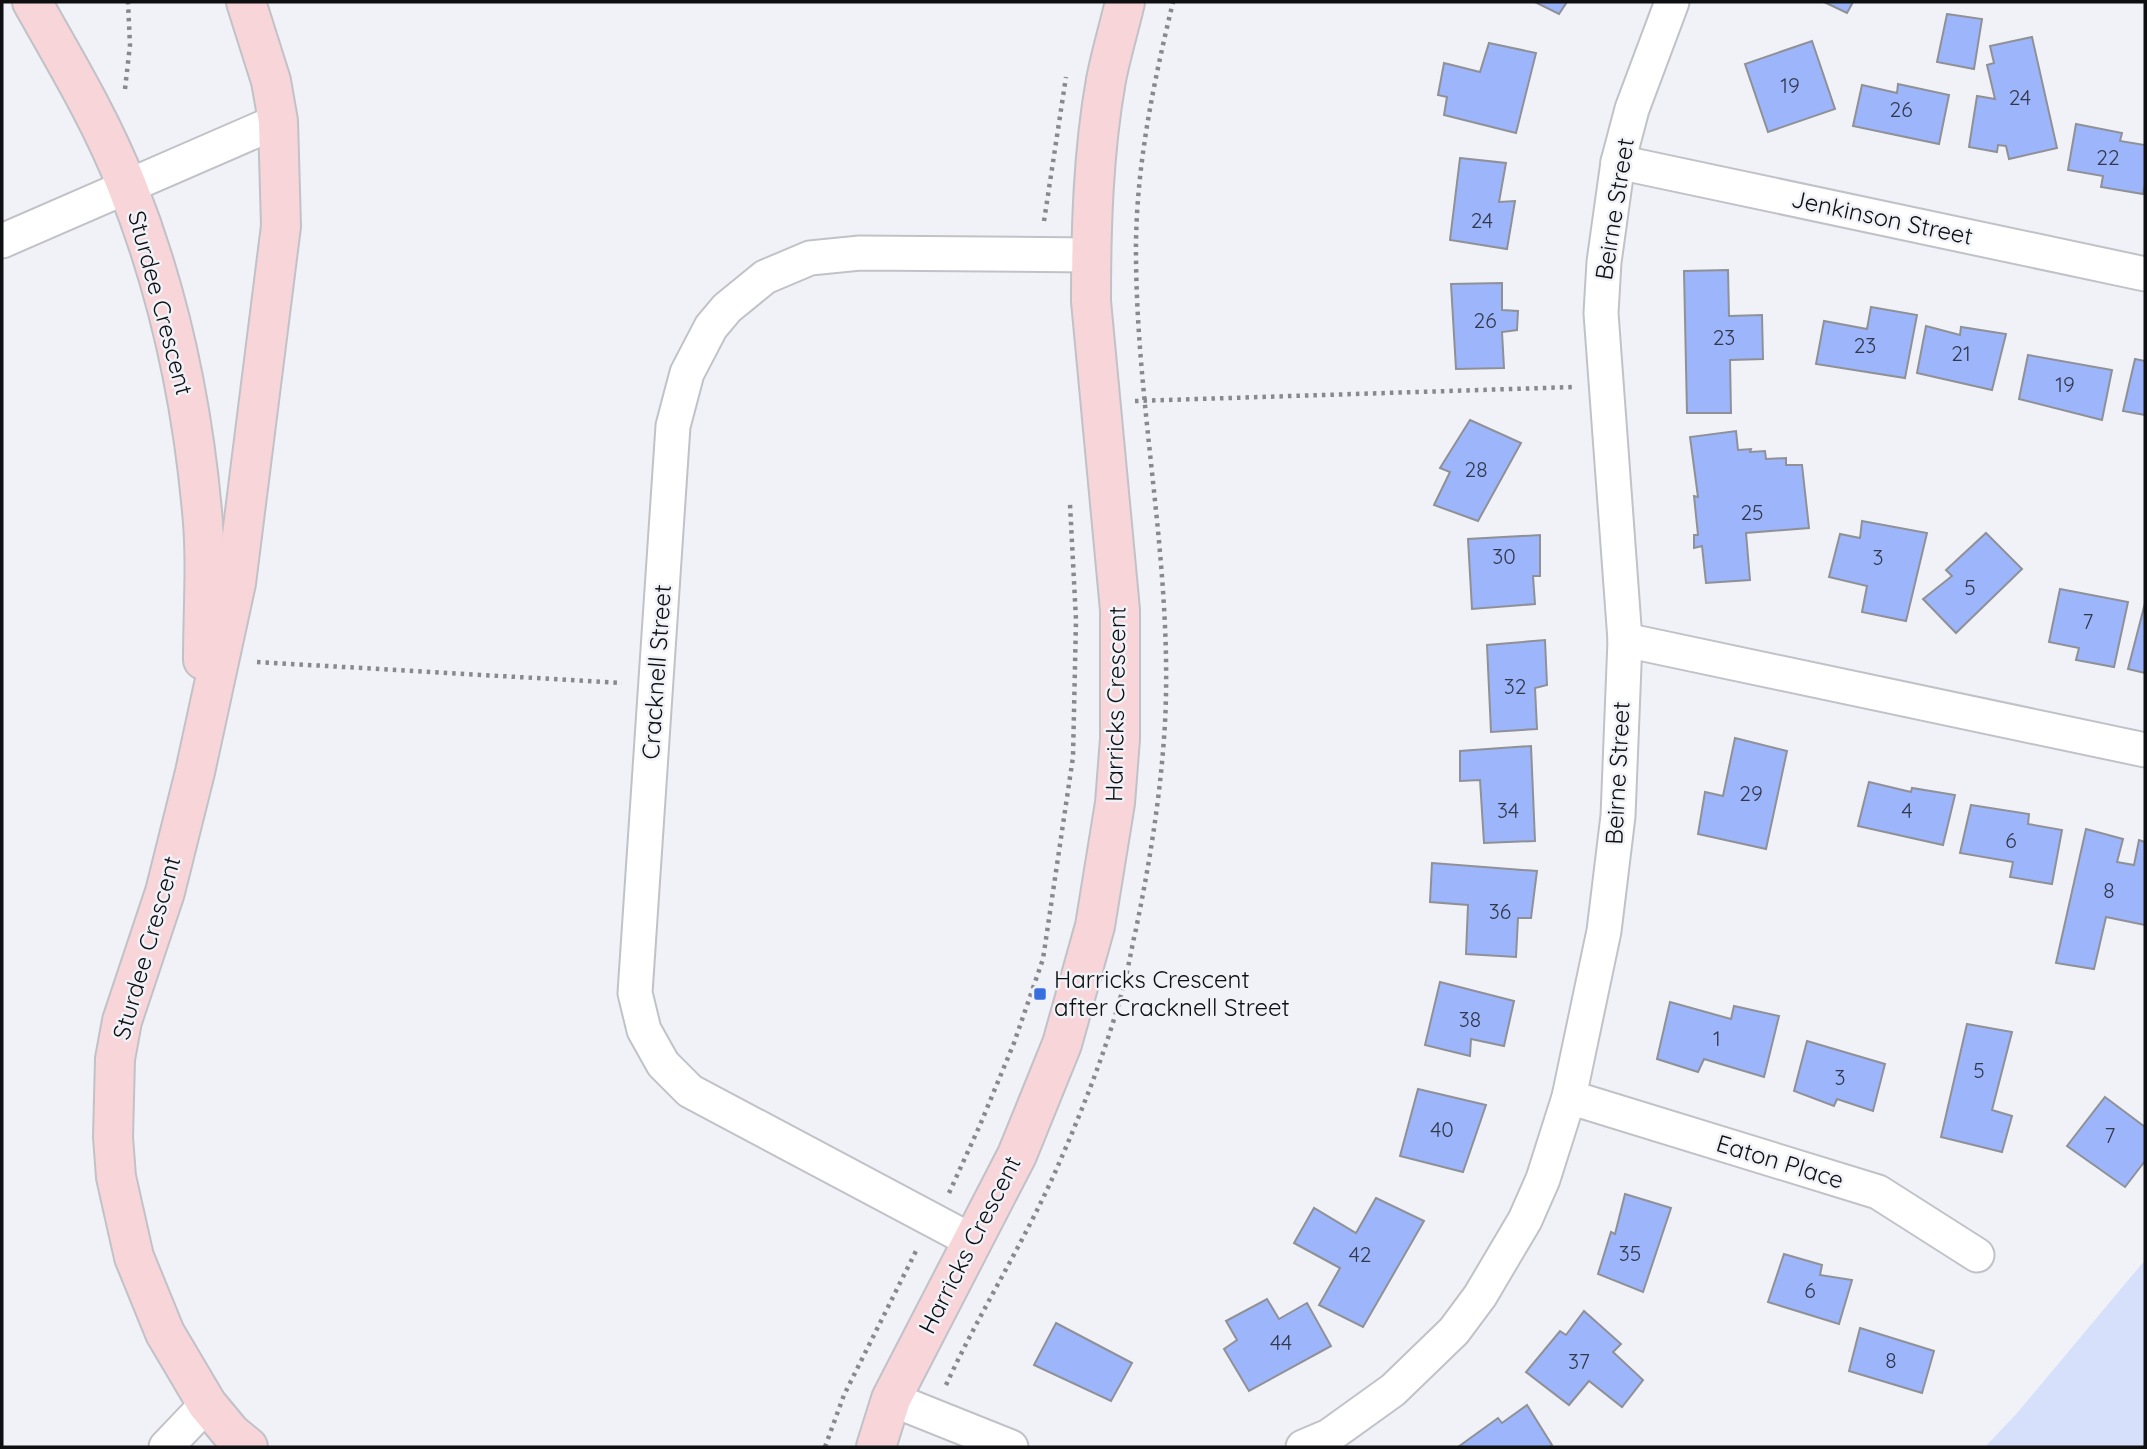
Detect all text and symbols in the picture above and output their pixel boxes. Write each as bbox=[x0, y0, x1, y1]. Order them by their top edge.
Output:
house number: 19 bbox=[1780, 72, 1800, 98]
house number: 24 bbox=[2009, 84, 2031, 110]
house number: 26 bbox=[1890, 96, 1912, 122]
street label: Beirne Street bbox=[1588, 136, 1640, 282]
house number: 22 bbox=[2096, 144, 2120, 170]
street label: Jenkinson Street bbox=[1789, 183, 1976, 251]
street label: Sturdee Crescent bbox=[122, 207, 200, 398]
house number: 24 bbox=[1471, 207, 1493, 233]
house number: 26 bbox=[1474, 307, 1496, 333]
house number: 23 bbox=[1713, 324, 1735, 350]
house number: 23 bbox=[1854, 332, 1876, 358]
house number: 21 bbox=[1951, 340, 1971, 366]
house number: 19 bbox=[2055, 371, 2075, 397]
house number: 28 bbox=[1465, 456, 1487, 482]
house number: 25 bbox=[1740, 499, 1764, 525]
house number: 30 bbox=[1492, 543, 1516, 569]
house number: 3 bbox=[1872, 544, 1884, 570]
house number: 5 bbox=[1964, 574, 1976, 600]
street label: Cracknell Street bbox=[635, 584, 677, 760]
street label: Harricks Crescent bbox=[1098, 606, 1132, 802]
house number: 7 bbox=[2083, 608, 2094, 634]
house number: 32 bbox=[1504, 673, 1526, 699]
street label: Beirne Street bbox=[1598, 701, 1636, 845]
house number: 29 bbox=[1739, 780, 1763, 806]
house number: 34 bbox=[1497, 797, 1519, 823]
house number: 4 bbox=[1901, 797, 1913, 823]
house number: 6 bbox=[2005, 827, 2017, 853]
street label: Sturdee Crescent bbox=[106, 853, 187, 1043]
house number: 8 bbox=[2103, 877, 2115, 903]
house number: 36 bbox=[1489, 898, 1511, 924]
place label: Harricks Crescent after Cracknell Street bbox=[1054, 964, 1290, 1022]
marker: Harricks Crescent after Cracknell Street bbox=[1032, 986, 1048, 1002]
house number: 38 bbox=[1459, 1006, 1481, 1032]
house number: 1 bbox=[1713, 1025, 1721, 1051]
house number: 5 bbox=[1973, 1057, 1985, 1083]
house number: 3 bbox=[1834, 1064, 1846, 1090]
house number: 40 bbox=[1430, 1116, 1454, 1142]
house number: 7 bbox=[2105, 1122, 2116, 1148]
street label: Eaton Place bbox=[1713, 1127, 1848, 1195]
street label: Harricks Crescent bbox=[911, 1151, 1027, 1339]
house number: 35 bbox=[1619, 1240, 1641, 1266]
house number: 42 bbox=[1349, 1241, 1371, 1267]
house number: 6 bbox=[1804, 1277, 1816, 1303]
house number: 44 bbox=[1270, 1329, 1292, 1355]
house number: 8 bbox=[1885, 1347, 1897, 1373]
house number: 37 bbox=[1568, 1348, 1590, 1374]

